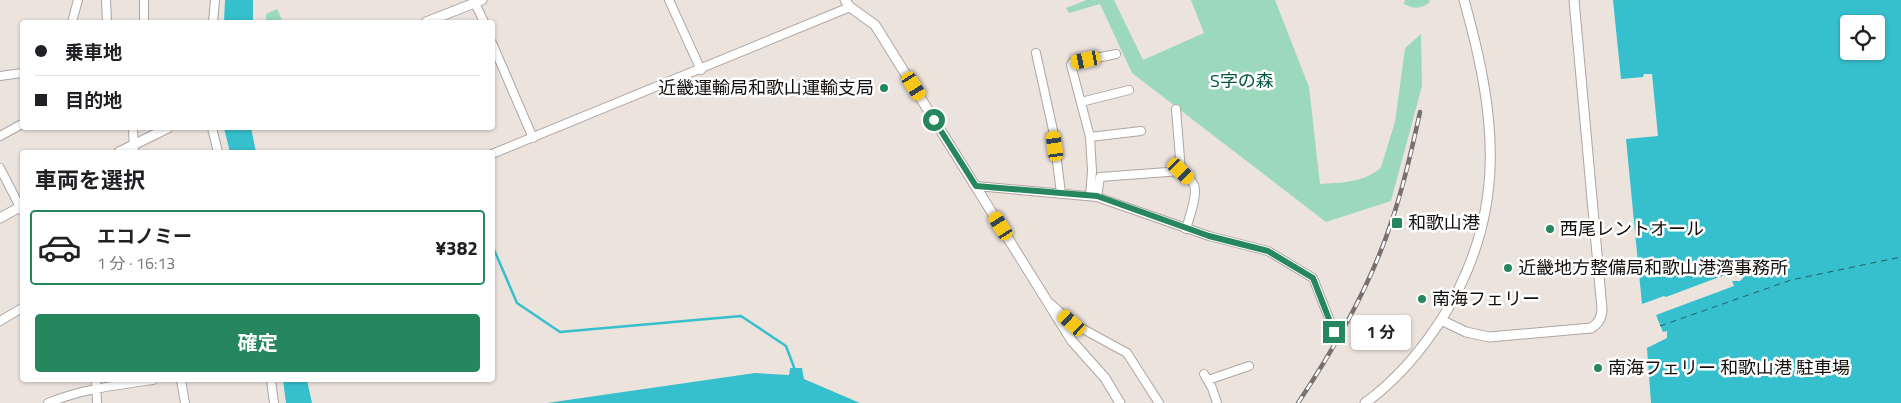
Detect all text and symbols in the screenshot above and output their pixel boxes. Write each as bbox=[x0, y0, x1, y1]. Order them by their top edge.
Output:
map controls bbox=[1840, 15, 1885, 60]
button: locate bbox=[1840, 15, 1885, 60]
text: 乗車地 bbox=[65, 37, 122, 66]
car bbox=[1069, 50, 1102, 70]
park label: S字の森 bbox=[1210, 67, 1274, 94]
car bbox=[899, 69, 928, 103]
place label: 近畿運輸局和歌山運輸支局 bbox=[658, 74, 874, 101]
marker: 近畿運輸局和歌山運輸支局 bbox=[878, 82, 890, 94]
text: 目的地 bbox=[65, 85, 122, 114]
route start bbox=[923, 109, 945, 131]
car bbox=[1045, 130, 1064, 162]
car bbox=[1165, 155, 1197, 187]
text: 車両を選択 bbox=[35, 163, 145, 197]
car bbox=[986, 209, 1015, 243]
place label: 和歌山港 bbox=[1408, 209, 1480, 236]
place label: 西尾レントオール bbox=[1560, 215, 1704, 242]
marker: 和歌山港 bbox=[1390, 216, 1404, 230]
text: エコノミー bbox=[97, 221, 192, 250]
marker: 西尾レントオール bbox=[1544, 223, 1556, 235]
icon: car bbox=[37, 225, 82, 270]
text: ¥382 bbox=[435, 233, 478, 262]
text: 1 分 · 16:13 bbox=[97, 251, 175, 275]
place label: 近畿地方整備局和歌山港湾事務所 bbox=[1518, 254, 1788, 281]
marker: 近畿地方整備局和歌山港湾事務所 bbox=[1502, 262, 1514, 274]
place label: 南海フェリー bbox=[1432, 285, 1540, 312]
marker: 南海フェリー bbox=[1416, 293, 1428, 305]
car bbox=[1055, 307, 1088, 339]
button: 確定 bbox=[35, 314, 480, 372]
callout: 1 分 bbox=[1352, 314, 1412, 350]
text: 1 分 bbox=[1367, 320, 1395, 344]
route end bbox=[1323, 321, 1345, 343]
place label: 南海フェリー 和歌山港 駐車場 bbox=[1608, 354, 1850, 381]
marker: 南海フェリー 和歌山港 駐車場 bbox=[1592, 362, 1604, 374]

